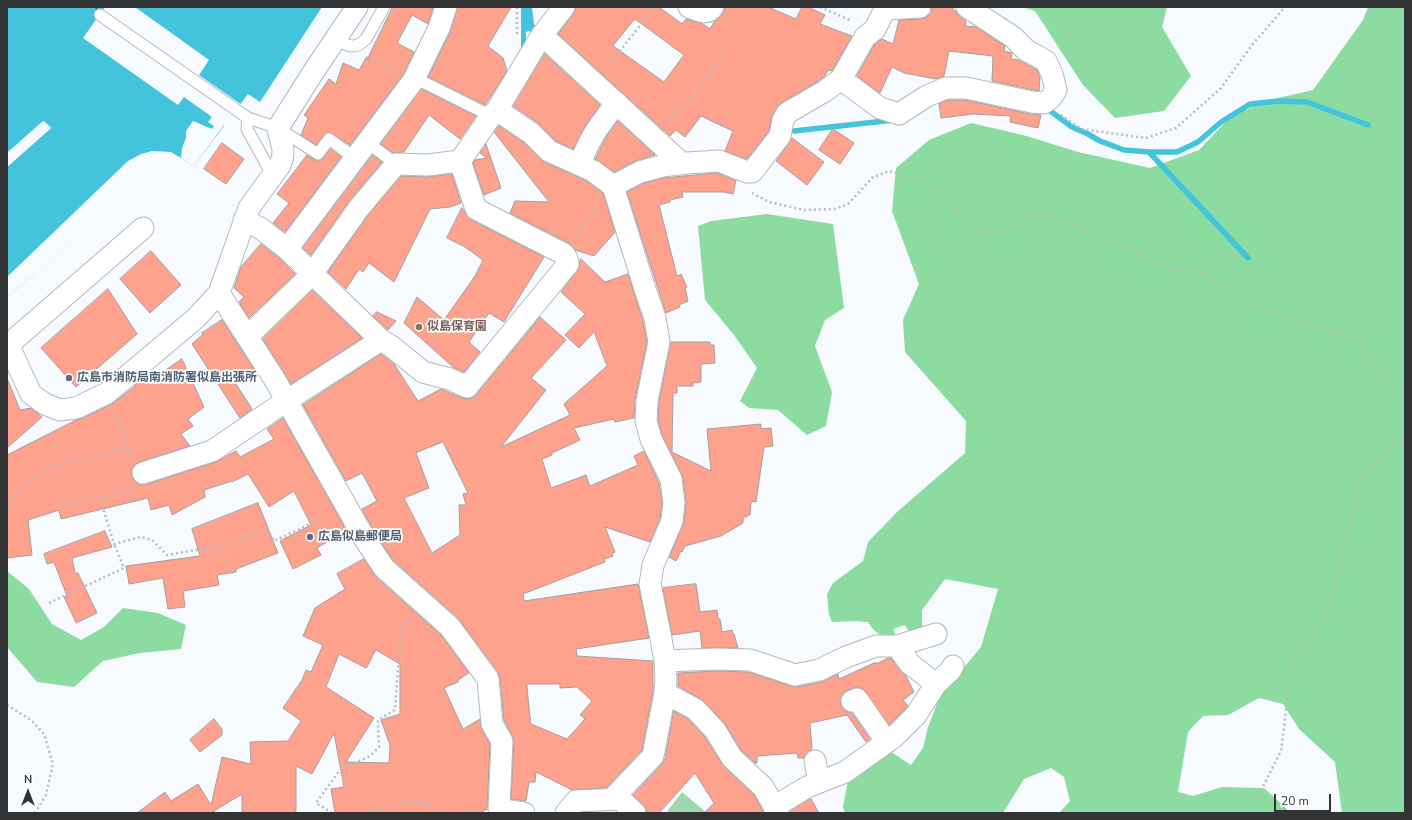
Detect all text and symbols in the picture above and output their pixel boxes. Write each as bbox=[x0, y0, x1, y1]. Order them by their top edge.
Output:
place label: 似島保育園 bbox=[427, 320, 487, 334]
marker: 似島保育園 bbox=[414, 322, 424, 332]
place label: 広島市消防局南消防署似島出張所 bbox=[77, 371, 257, 385]
marker: 広島市消防局南消防署似島出張所 bbox=[64, 373, 74, 383]
place label: 広島似島郵便局 bbox=[318, 530, 402, 544]
marker: 広島似島郵便局 bbox=[305, 532, 315, 542]
north arrow bbox=[8, 772, 48, 812]
text: N bbox=[24, 772, 32, 787]
scale bar bbox=[1276, 786, 1333, 812]
text: 20 m bbox=[1281, 793, 1309, 809]

